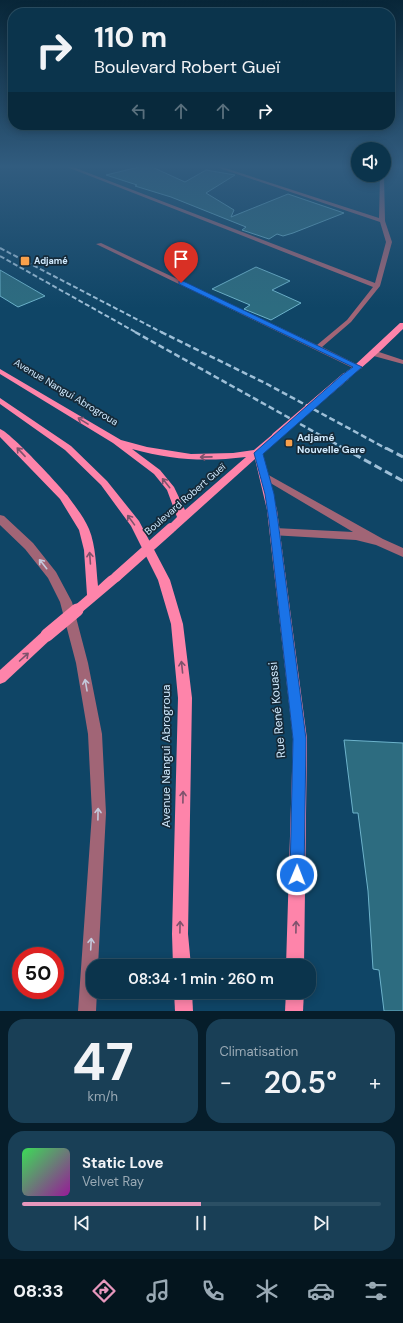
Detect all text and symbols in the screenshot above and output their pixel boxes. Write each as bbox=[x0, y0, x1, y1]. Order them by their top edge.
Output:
text: 110 m bbox=[94, 19, 167, 56]
icon: right bbox=[28, 24, 80, 76]
text: Boulevard Robert Gueï bbox=[94, 55, 280, 79]
icon: left bbox=[128, 100, 150, 122]
icon: ahead bbox=[170, 100, 192, 122]
icon: ahead bbox=[212, 100, 234, 122]
icon: right bbox=[254, 100, 276, 122]
map controls bbox=[351, 142, 391, 182]
button: sound bbox=[351, 142, 391, 182]
pin bbox=[164, 242, 198, 283]
icon: arrive bbox=[170, 248, 192, 270]
marker: Adjamé bbox=[19, 255, 31, 267]
place label: Adjamé bbox=[34, 255, 68, 267]
street label: Avenue Nangui Abrogroua bbox=[11, 356, 121, 428]
one-way arrow bbox=[77, 416, 89, 424]
place label: Adjamé Nouvelle Gare bbox=[297, 431, 365, 456]
marker: Adjamé Nouvelle Gare bbox=[284, 438, 294, 448]
one-way arrow bbox=[16, 447, 26, 457]
one-way arrow bbox=[200, 453, 213, 461]
street label: Boulevard Robert Gueï bbox=[142, 460, 229, 538]
one-way arrow bbox=[161, 478, 170, 489]
one-way arrow bbox=[127, 514, 136, 525]
one-way arrow bbox=[86, 552, 93, 565]
one-way arrow bbox=[39, 559, 48, 570]
one-way arrow bbox=[19, 652, 29, 661]
one-way arrow bbox=[178, 661, 185, 674]
street label: Rue René Kouassi bbox=[265, 661, 289, 759]
one-way arrow bbox=[82, 679, 90, 692]
street label: Avenue Nangui Abrogroua bbox=[158, 684, 174, 828]
one-way arrow bbox=[179, 791, 187, 804]
one-way arrow bbox=[94, 808, 102, 821]
position arrow bbox=[276, 854, 318, 896]
one-way arrow bbox=[177, 921, 184, 934]
one-way arrow bbox=[292, 921, 300, 934]
one-way arrow bbox=[87, 938, 94, 951]
speed limit sign: 50 bbox=[12, 947, 64, 999]
text: 08:34 · 1 min · 260 m bbox=[128, 969, 274, 989]
text: 47 bbox=[72, 1028, 134, 1096]
text: Climatisation bbox=[220, 1043, 298, 1060]
text: 20.5° bbox=[264, 1063, 337, 1102]
text: − bbox=[220, 1068, 232, 1097]
text: + bbox=[369, 1068, 381, 1097]
text: km/h bbox=[87, 1088, 118, 1105]
text: Static Love bbox=[82, 1153, 163, 1173]
text: Velvet Ray bbox=[82, 1173, 144, 1190]
icon: previous bbox=[71, 1212, 93, 1234]
icon: pause bbox=[190, 1212, 212, 1234]
icon: next bbox=[310, 1212, 332, 1234]
icon: directions bbox=[90, 1277, 118, 1305]
icon: music bbox=[144, 1277, 172, 1305]
icon: phone bbox=[199, 1277, 227, 1305]
icon: climate bbox=[253, 1277, 281, 1305]
icon: car bbox=[307, 1277, 335, 1305]
icon: filters bbox=[362, 1277, 390, 1305]
text: 08:33 bbox=[13, 1279, 64, 1303]

